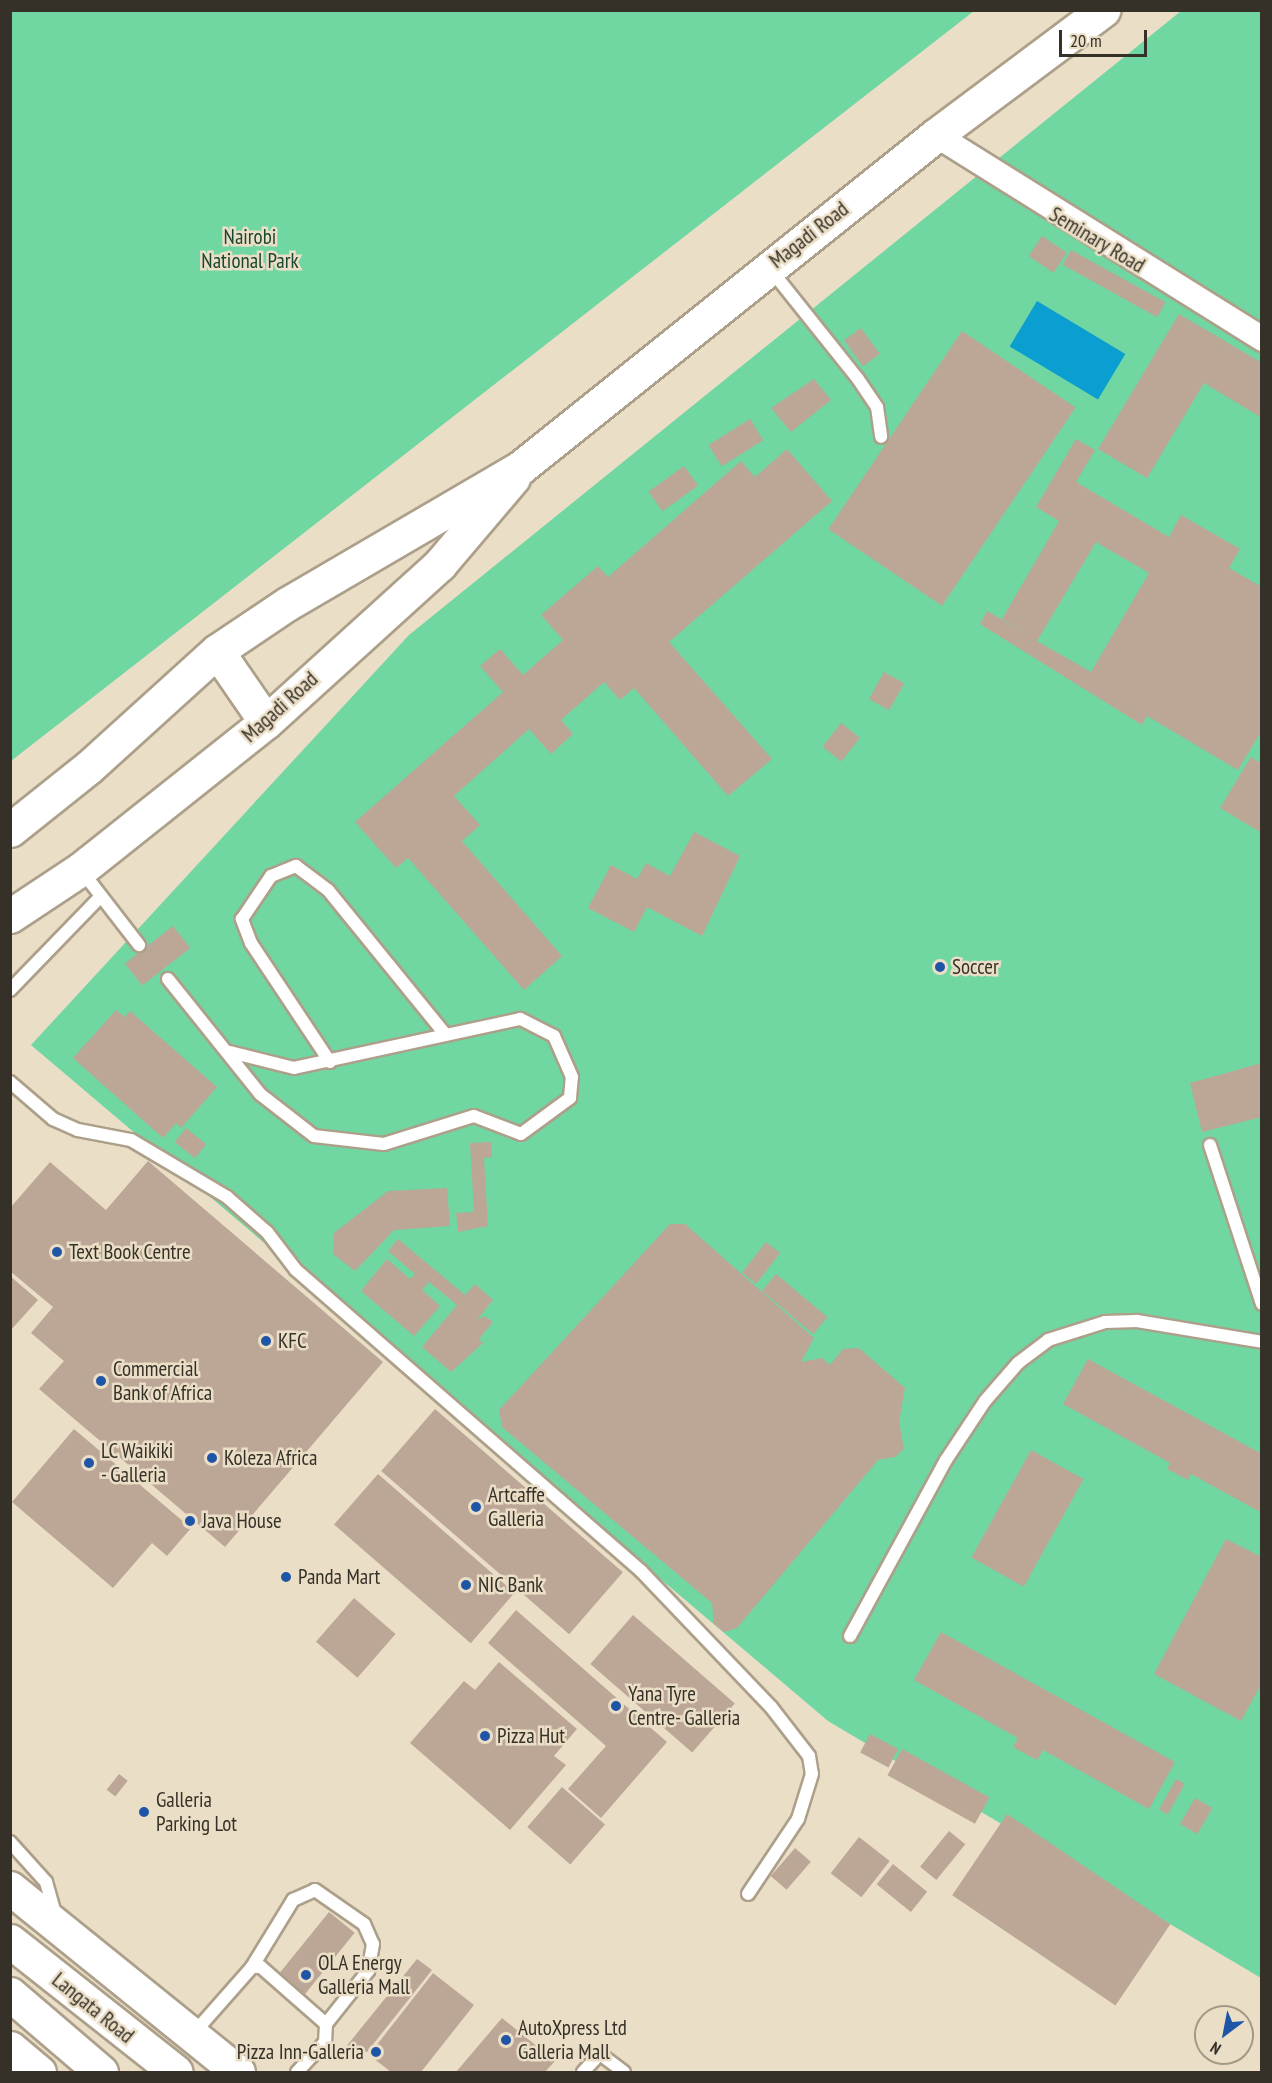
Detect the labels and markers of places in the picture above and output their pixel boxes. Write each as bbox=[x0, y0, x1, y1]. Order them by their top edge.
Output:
place label: Soccer bbox=[952, 954, 999, 980]
marker: Soccer bbox=[933, 960, 947, 974]
place label: Text Book Centre bbox=[69, 1239, 191, 1265]
marker: Text Book Centre bbox=[50, 1245, 64, 1259]
place label: KFC bbox=[278, 1328, 307, 1354]
marker: KFC bbox=[259, 1334, 273, 1348]
place label: Commercial Bank of Africa bbox=[113, 1356, 213, 1406]
marker: Commercial Bank of Africa bbox=[94, 1374, 108, 1388]
place label: LC Waikiki - Galleria bbox=[101, 1438, 174, 1488]
place label: Koleza Africa bbox=[224, 1445, 318, 1471]
marker: Koleza Africa bbox=[205, 1451, 219, 1465]
marker: LC Waikiki - Galleria bbox=[82, 1456, 96, 1470]
place label: Artcaffe Galleria bbox=[488, 1482, 545, 1532]
marker: Artcaffe Galleria bbox=[469, 1500, 483, 1514]
place label: Java House bbox=[202, 1508, 282, 1534]
marker: Java House bbox=[183, 1514, 197, 1528]
place label: Panda Mart bbox=[298, 1564, 380, 1590]
marker: Panda Mart bbox=[279, 1570, 293, 1584]
place label: NIC Bank bbox=[478, 1572, 544, 1598]
marker: NIC Bank bbox=[459, 1578, 473, 1592]
place label: Yana Tyre Centre- Galleria bbox=[628, 1681, 742, 1731]
marker: Yana Tyre Centre- Galleria bbox=[609, 1699, 623, 1713]
place label: Pizza Hut bbox=[497, 1723, 565, 1749]
marker: Pizza Hut bbox=[478, 1729, 492, 1743]
place label: Galleria Parking Lot bbox=[156, 1787, 237, 1837]
marker: Galleria Parking Lot bbox=[137, 1805, 151, 1819]
place label: OLA Energy Galleria Mall bbox=[318, 1950, 410, 2000]
marker: OLA Energy Galleria Mall bbox=[299, 1968, 313, 1982]
place label: AutoXpress Ltd Galleria Mall bbox=[518, 2015, 627, 2065]
marker: AutoXpress Ltd Galleria Mall bbox=[499, 2033, 513, 2047]
place label: Pizza Inn-Galleria bbox=[237, 2039, 364, 2065]
marker: Pizza Inn-Galleria bbox=[369, 2045, 383, 2059]

